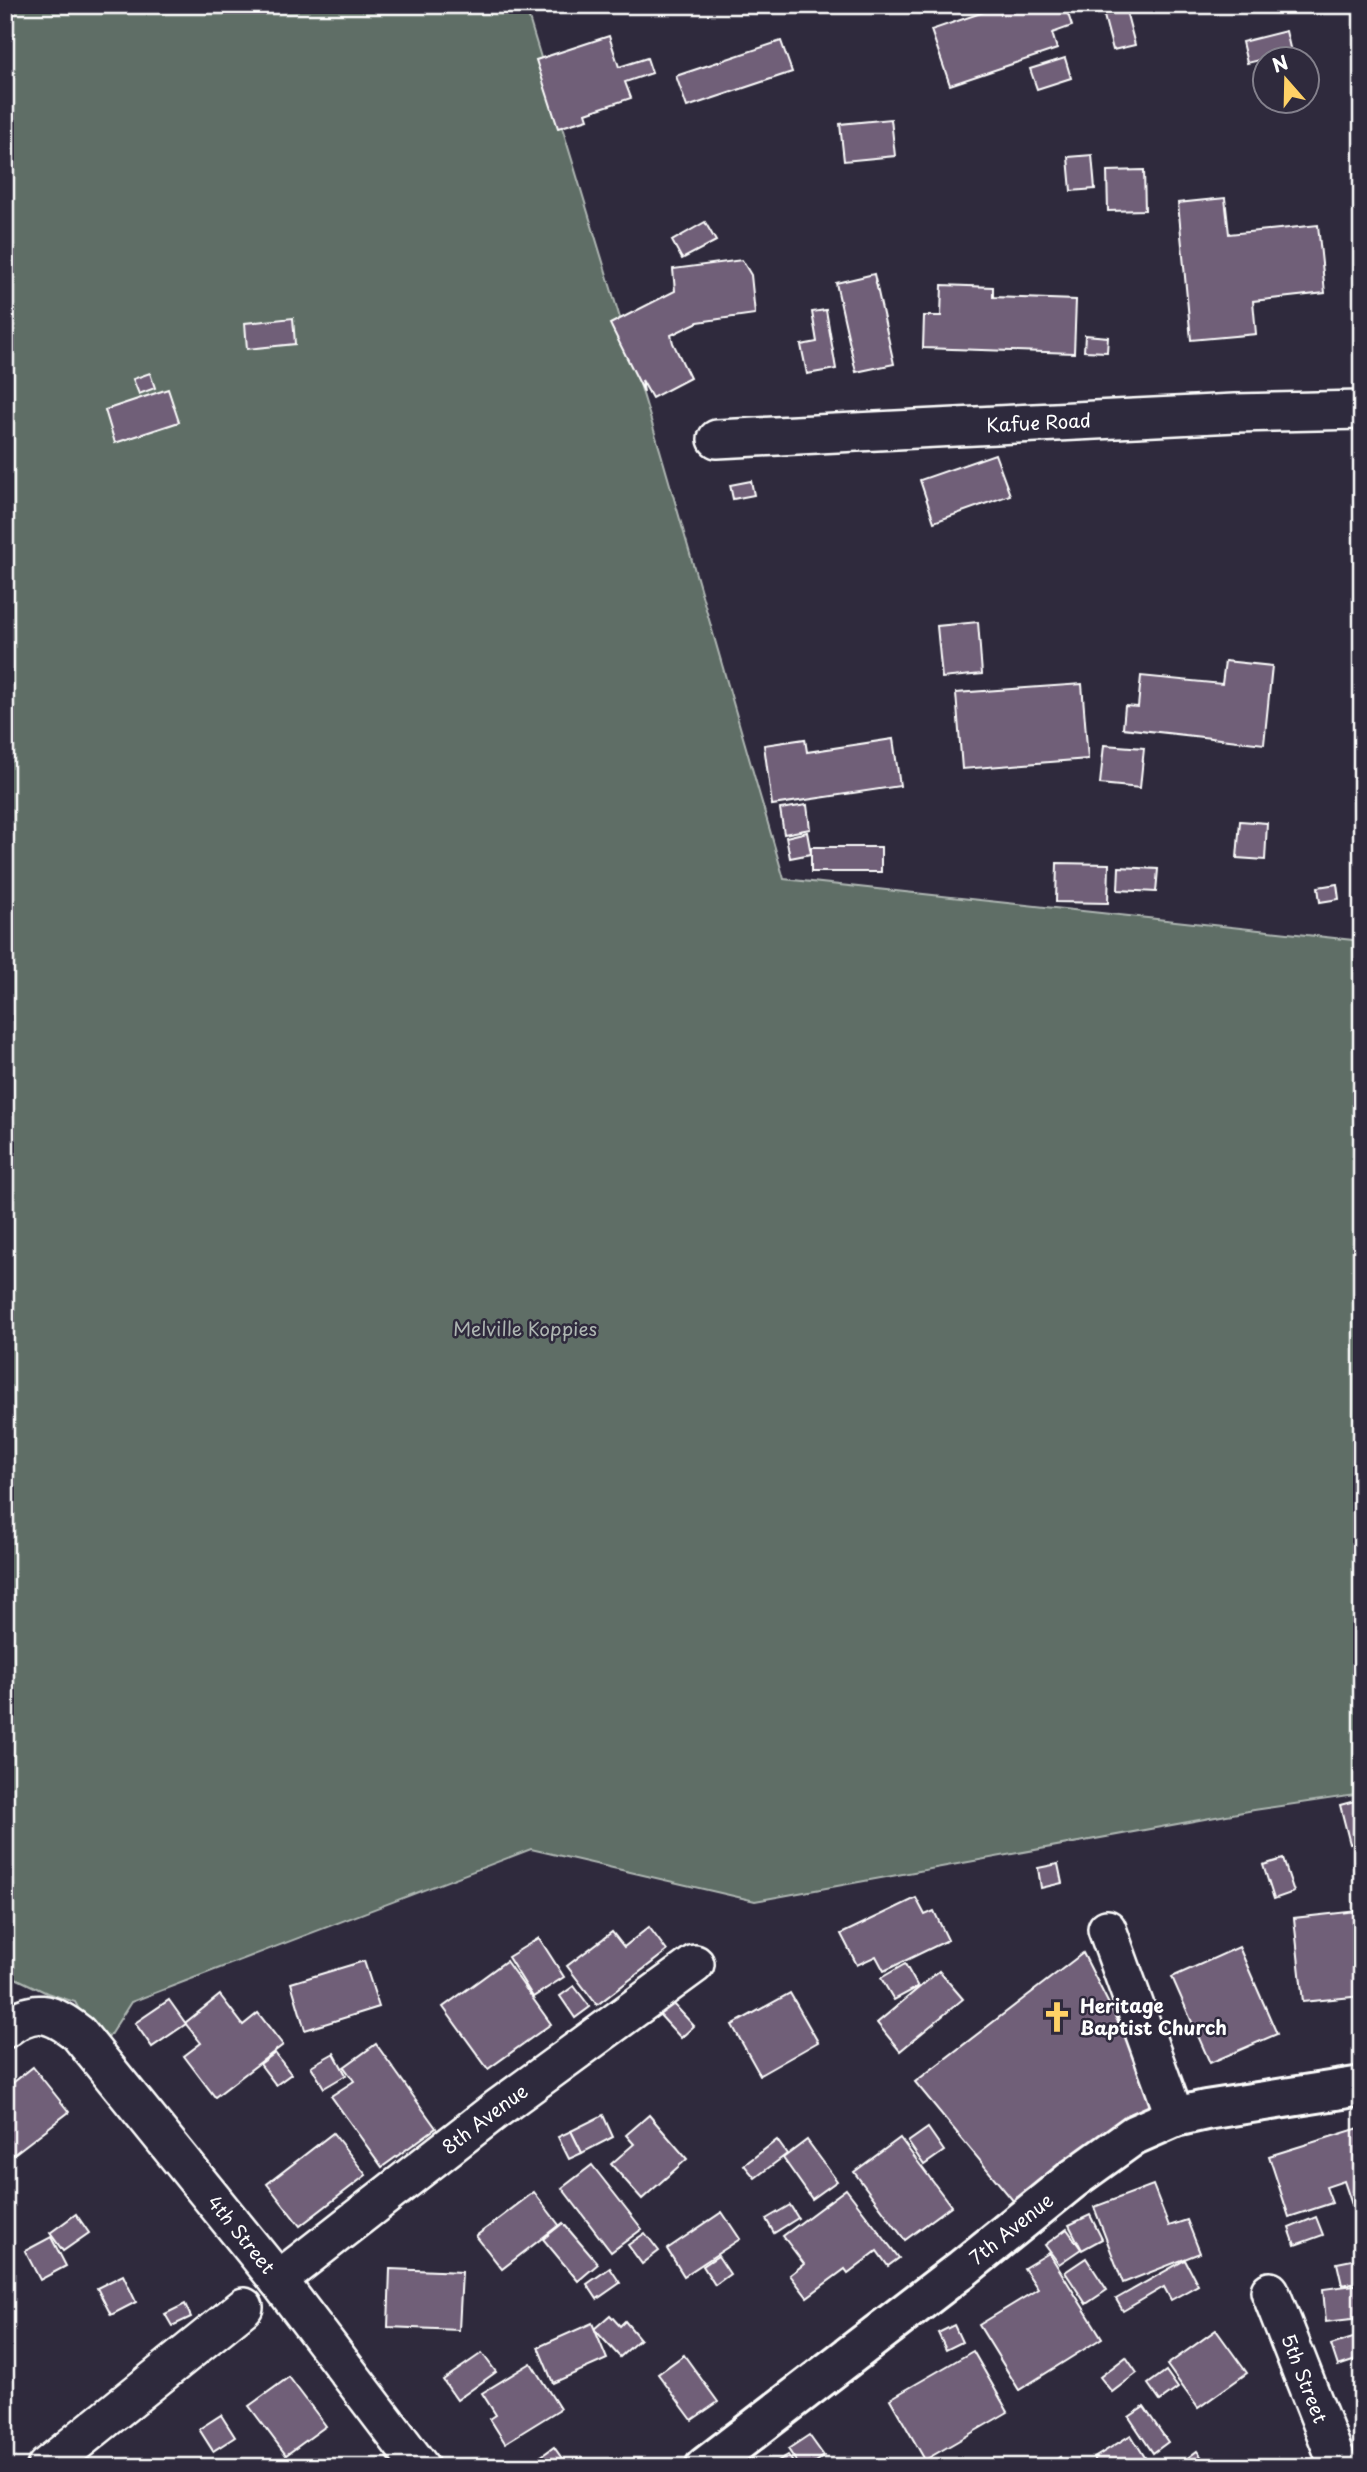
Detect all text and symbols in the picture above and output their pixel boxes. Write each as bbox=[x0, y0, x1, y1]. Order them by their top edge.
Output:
north arrow bbox=[1252, 46, 1322, 116]
text: N bbox=[1268, 47, 1292, 79]
street label: Kafue Road bbox=[985, 405, 1092, 438]
park label: Melville Koppies bbox=[453, 1314, 597, 1342]
place label: Heritage Baptist Church bbox=[1080, 1991, 1227, 2041]
church icon: Heritage Baptist Church bbox=[1040, 2000, 1074, 2034]
street label: 8th Avenue bbox=[435, 2076, 533, 2160]
street label: 7th Avenue bbox=[963, 2186, 1059, 2271]
street label: 4th Street bbox=[202, 2189, 283, 2280]
street label: 5th Street bbox=[1275, 2329, 1335, 2427]

